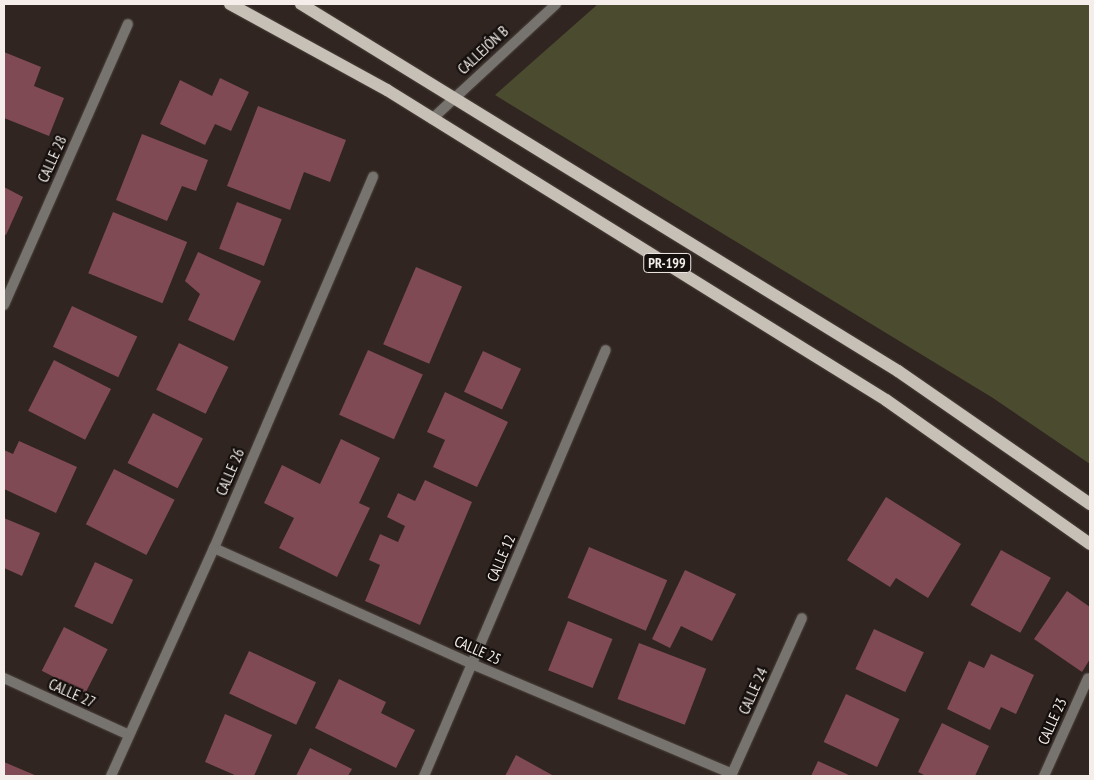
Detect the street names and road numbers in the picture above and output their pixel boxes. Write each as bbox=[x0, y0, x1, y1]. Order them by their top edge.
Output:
street label: CALLEJÓN B bbox=[454, 22, 512, 78]
street label: CALLE 28 bbox=[34, 133, 70, 185]
road number: PR-199 bbox=[642, 252, 692, 274]
street label: CALLE 26 bbox=[212, 446, 248, 498]
street label: CALLE 12 bbox=[483, 532, 519, 584]
street label: CALLE 25 bbox=[452, 632, 504, 668]
street label: CALLE 24 bbox=[735, 665, 771, 717]
street label: CALLE 27 bbox=[46, 675, 98, 711]
street label: CALLE 23 bbox=[1034, 695, 1070, 747]

